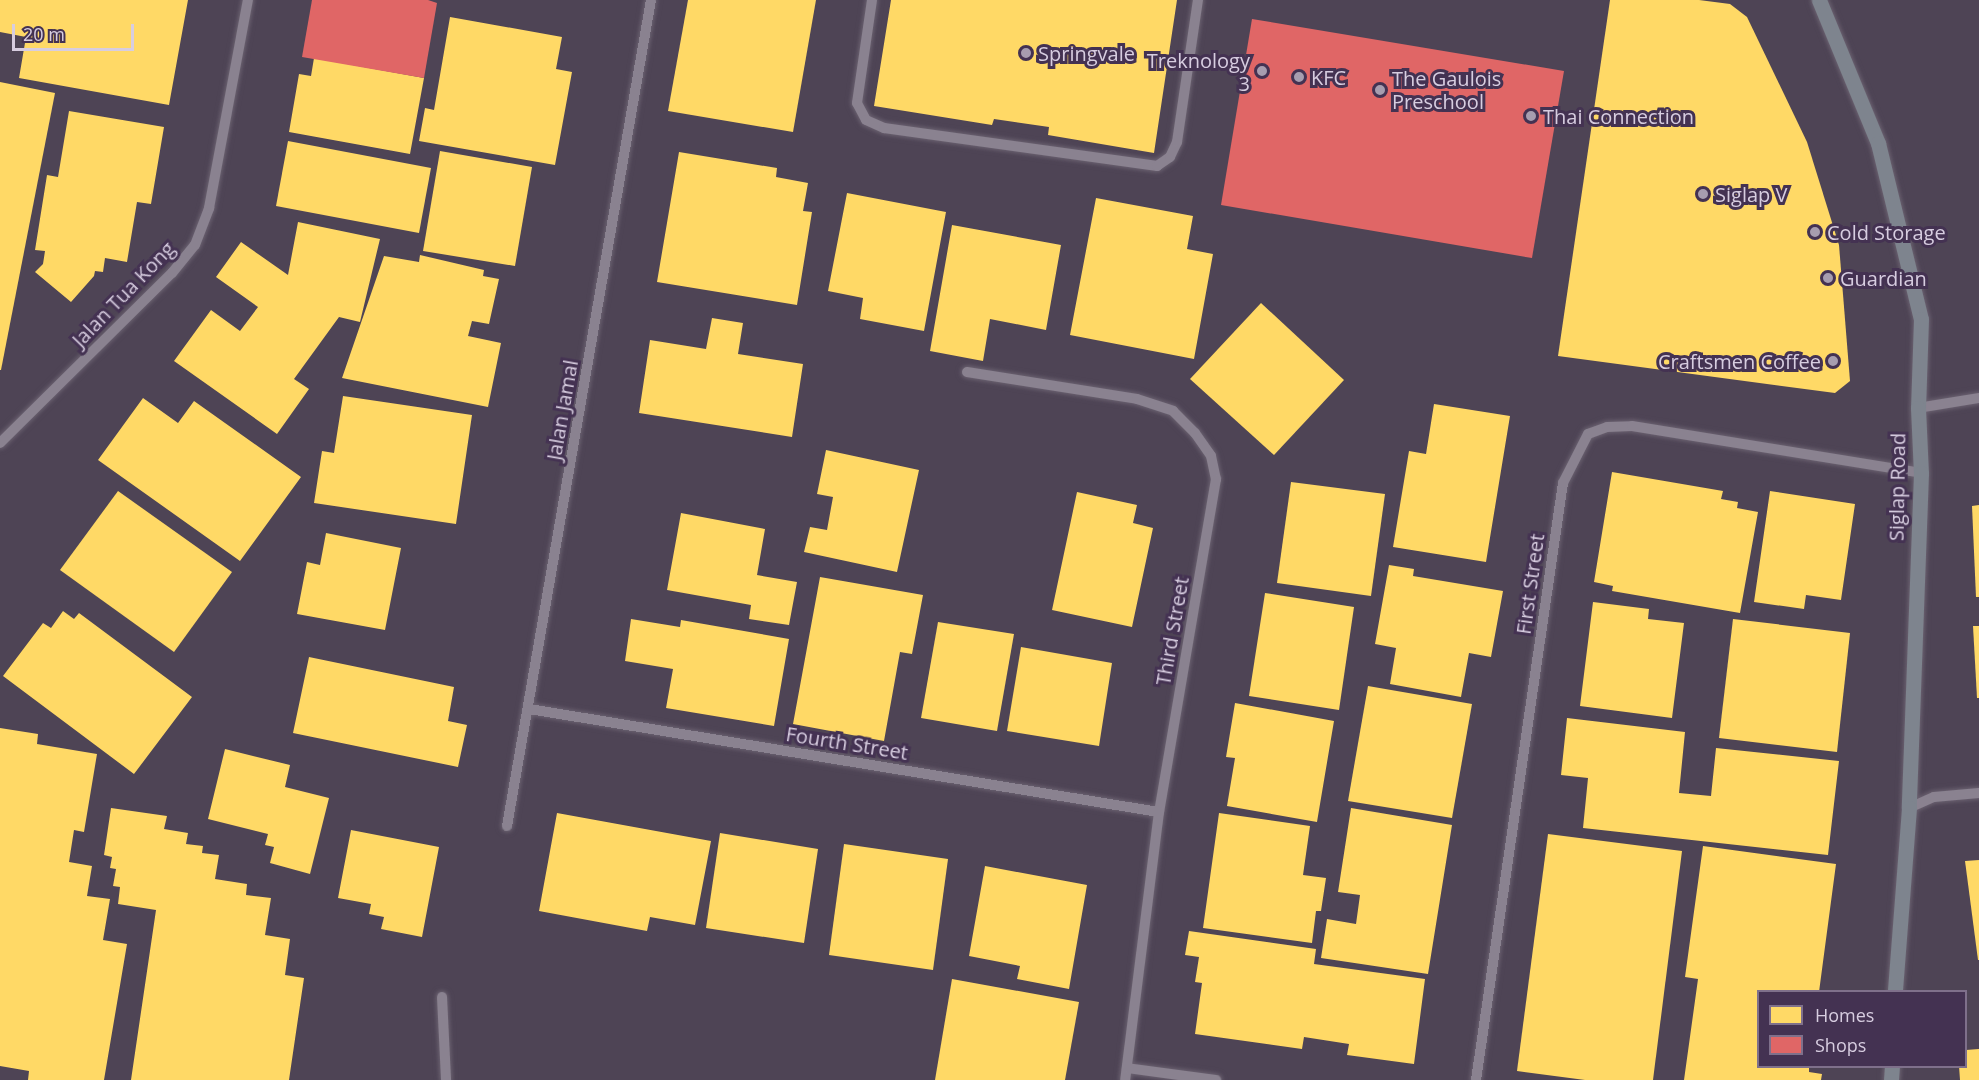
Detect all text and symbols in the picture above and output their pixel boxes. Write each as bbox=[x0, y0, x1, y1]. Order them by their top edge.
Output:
scale bar bbox=[15, 12, 136, 50]
text: 20 m bbox=[23, 22, 65, 46]
place label: Springvale bbox=[1038, 41, 1135, 65]
marker: Springvale bbox=[1019, 46, 1033, 60]
place label: Treknology 3 bbox=[1147, 48, 1250, 95]
marker: Treknology 3 bbox=[1255, 64, 1269, 78]
place label: KFC bbox=[1311, 65, 1346, 89]
place label: The Gaulois Preschool bbox=[1392, 66, 1501, 113]
marker: KFC bbox=[1292, 70, 1306, 84]
marker: The Gaulois Preschool bbox=[1373, 83, 1387, 97]
place label: Thai Connection bbox=[1543, 104, 1694, 128]
marker: Thai Connection bbox=[1524, 109, 1538, 123]
place label: Siglap V bbox=[1715, 182, 1787, 206]
marker: Siglap V bbox=[1696, 187, 1710, 201]
place label: Cold Storage bbox=[1827, 220, 1946, 244]
marker: Cold Storage bbox=[1808, 225, 1822, 239]
street label: Jalan Tua Kong bbox=[67, 236, 179, 352]
place label: Guardian bbox=[1840, 266, 1927, 290]
marker: Guardian bbox=[1821, 271, 1835, 285]
place label: Craftsmen Coffee bbox=[1658, 349, 1821, 373]
marker: Craftsmen Coffee bbox=[1826, 354, 1840, 368]
street label: Jalan Jamal bbox=[541, 358, 583, 462]
street label: Siglap Road bbox=[1884, 433, 1910, 541]
street label: First Street bbox=[1511, 532, 1549, 636]
street label: Third Street bbox=[1151, 575, 1193, 687]
street label: Fourth Street bbox=[784, 722, 910, 764]
legend bbox=[1757, 990, 1967, 1068]
text: Homes bbox=[1815, 1003, 1874, 1027]
text: Shops bbox=[1815, 1033, 1866, 1057]

